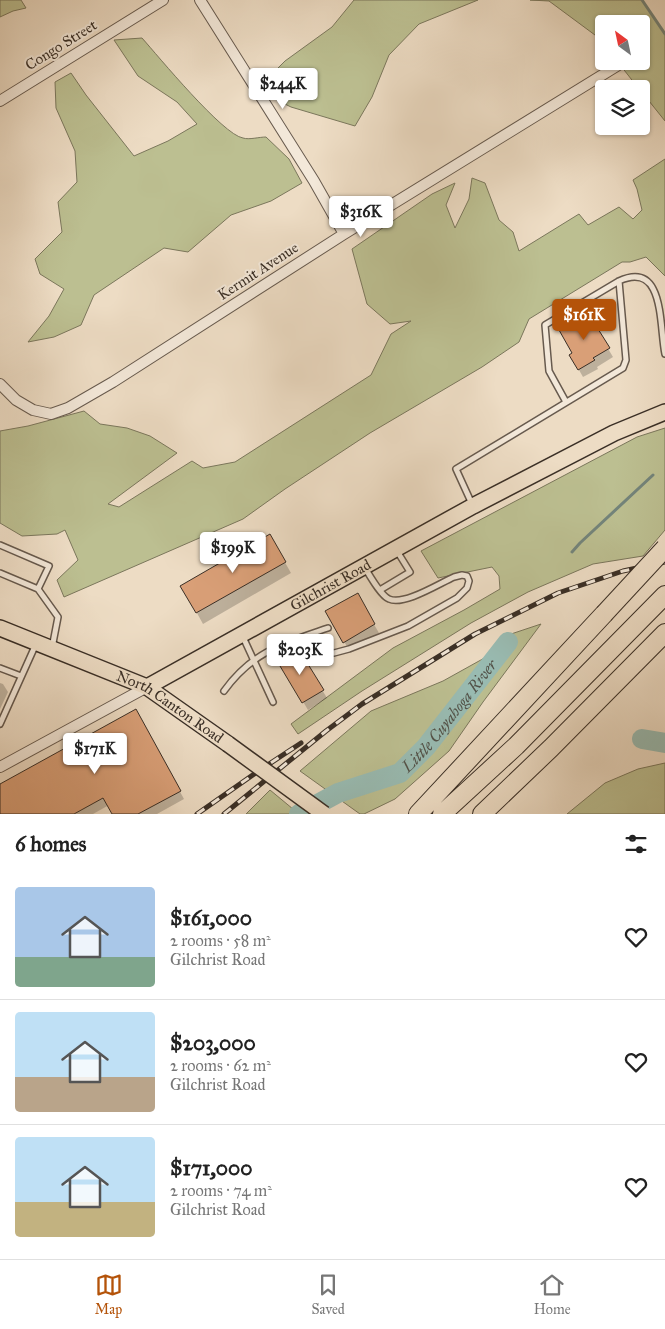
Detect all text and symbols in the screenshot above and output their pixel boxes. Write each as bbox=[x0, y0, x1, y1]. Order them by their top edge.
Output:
street label: Congo Street bbox=[22, 15, 101, 74]
north arrow bbox=[595, 15, 650, 70]
map controls bbox=[595, 15, 650, 135]
pin: $244K bbox=[248, 68, 318, 110]
text: $244K bbox=[260, 74, 306, 93]
button: layers bbox=[595, 80, 650, 135]
pin: $316K bbox=[326, 196, 396, 238]
text: $316K bbox=[340, 202, 382, 221]
street label: Kermit Avenue bbox=[214, 238, 302, 304]
pin: $161K bbox=[549, 298, 619, 341]
text: $161K bbox=[563, 305, 605, 324]
pin: $199K bbox=[198, 532, 268, 574]
text: $199K bbox=[211, 538, 255, 557]
street label: Gilchrist Road bbox=[287, 555, 375, 615]
pin: $203K bbox=[265, 634, 335, 676]
text: $203K bbox=[278, 640, 322, 659]
water label: Little Cuyahoga River bbox=[397, 655, 502, 777]
street label: North Canton Road bbox=[114, 667, 227, 747]
pin: $171K bbox=[60, 732, 130, 775]
text: $171K bbox=[74, 739, 116, 758]
icon: filters bbox=[622, 830, 650, 858]
text: 6 homes bbox=[15, 831, 87, 857]
text: $161,000 bbox=[170, 905, 252, 931]
icon: home bbox=[55, 907, 115, 967]
icon: heart bbox=[622, 923, 650, 951]
text: 2 rooms · 58 m² bbox=[170, 931, 271, 950]
text: Gilchrist Road bbox=[170, 950, 265, 969]
text: $203,000 bbox=[170, 1030, 256, 1056]
icon: home bbox=[55, 1032, 115, 1092]
icon: heart bbox=[622, 1048, 650, 1076]
text: 2 rooms · 62 m² bbox=[170, 1056, 271, 1075]
text: Gilchrist Road bbox=[170, 1075, 265, 1094]
text: $171,000 bbox=[170, 1155, 253, 1181]
icon: home bbox=[55, 1157, 115, 1217]
icon: heart bbox=[622, 1173, 650, 1201]
text: 2 rooms · 74 m² bbox=[170, 1181, 272, 1200]
text: Gilchrist Road bbox=[170, 1200, 265, 1219]
tab: Map bbox=[95, 1271, 123, 1318]
tab: Saved bbox=[312, 1271, 345, 1318]
tab: Home bbox=[534, 1271, 570, 1318]

